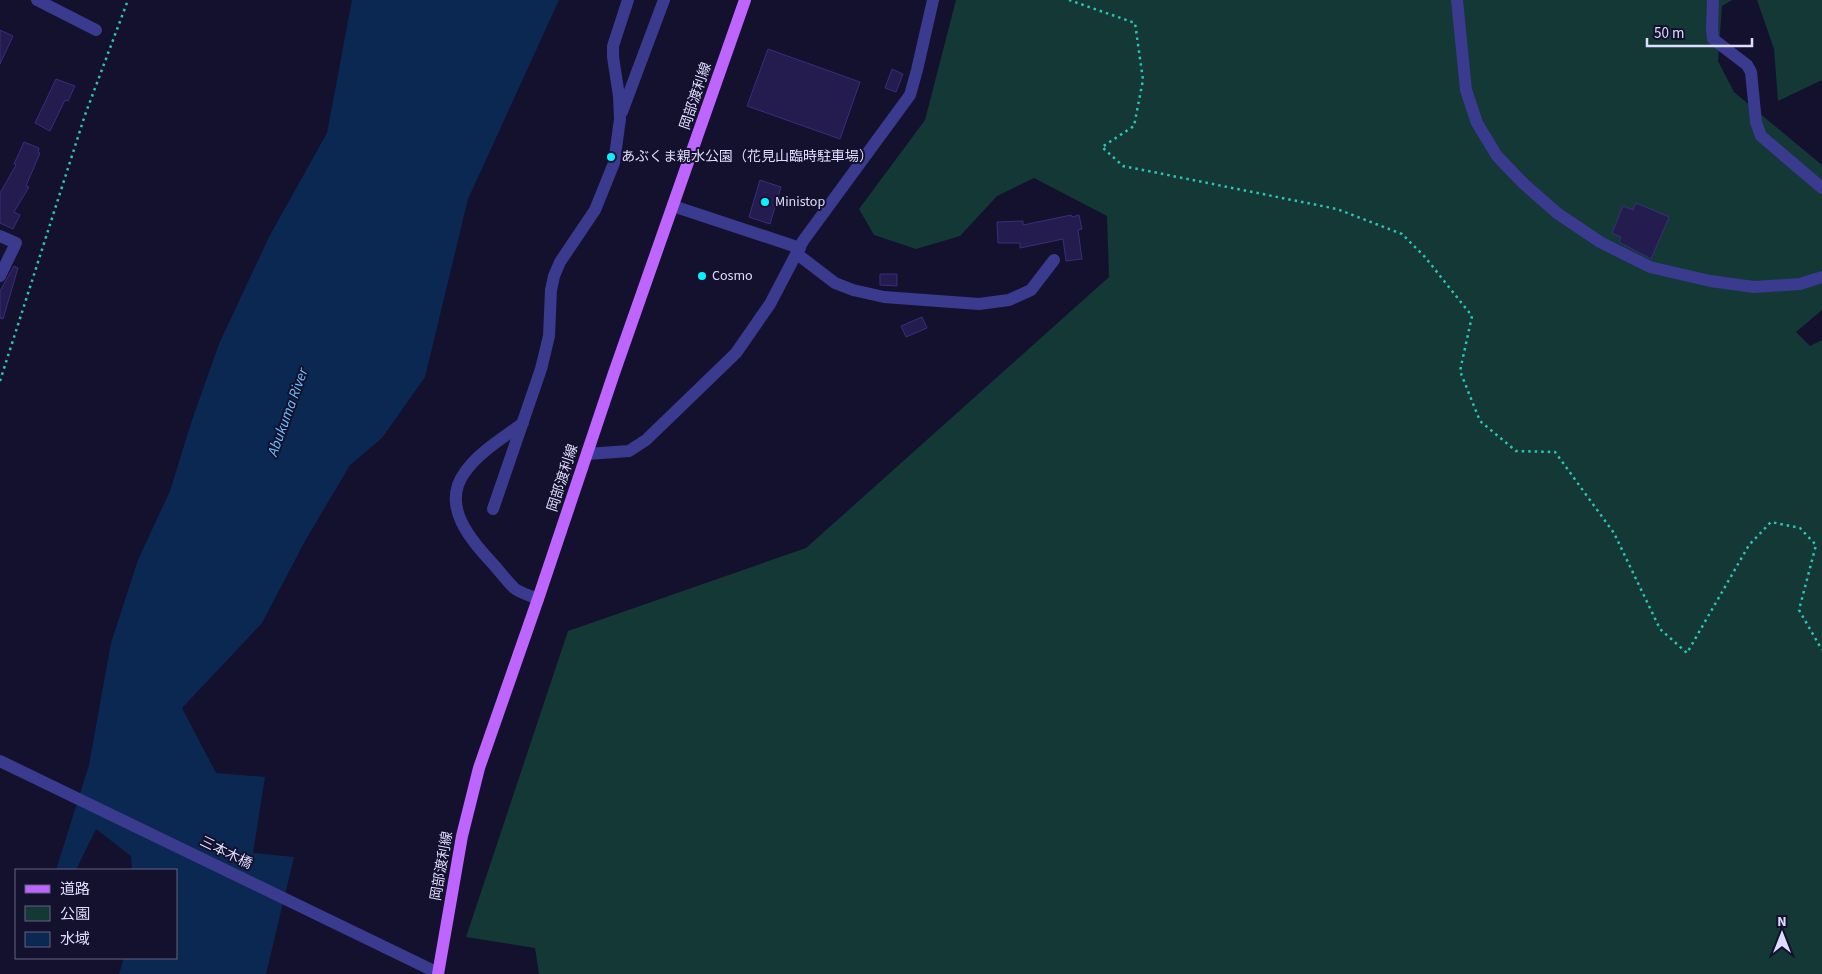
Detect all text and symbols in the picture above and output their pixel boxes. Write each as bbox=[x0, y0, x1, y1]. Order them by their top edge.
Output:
scale bar bbox=[1647, 15, 1752, 47]
text: 50 m bbox=[1654, 23, 1684, 44]
street label: 岡部渡利線 bbox=[675, 60, 717, 132]
place label: あぶくま親水公園（花見山臨時駐車場） bbox=[621, 147, 873, 167]
marker: あぶくま親水公園（花見山臨時駐車場） bbox=[605, 151, 617, 163]
place label: Ministop bbox=[775, 192, 825, 212]
marker: Ministop bbox=[759, 196, 771, 208]
place label: Cosmo bbox=[712, 266, 753, 286]
marker: Cosmo bbox=[696, 270, 708, 282]
water label: Abukuma River bbox=[262, 364, 314, 460]
street label: 岡部渡利線 bbox=[543, 442, 583, 514]
street label: 岡部渡利線 bbox=[426, 830, 458, 902]
street label: 三本木橋 bbox=[196, 832, 256, 874]
legend bbox=[15, 869, 178, 959]
text: 道路 bbox=[60, 879, 90, 900]
text: 公園 bbox=[60, 904, 90, 925]
north arrow bbox=[1757, 909, 1807, 959]
text: N bbox=[1777, 912, 1787, 932]
text: 水域 bbox=[60, 929, 90, 950]

